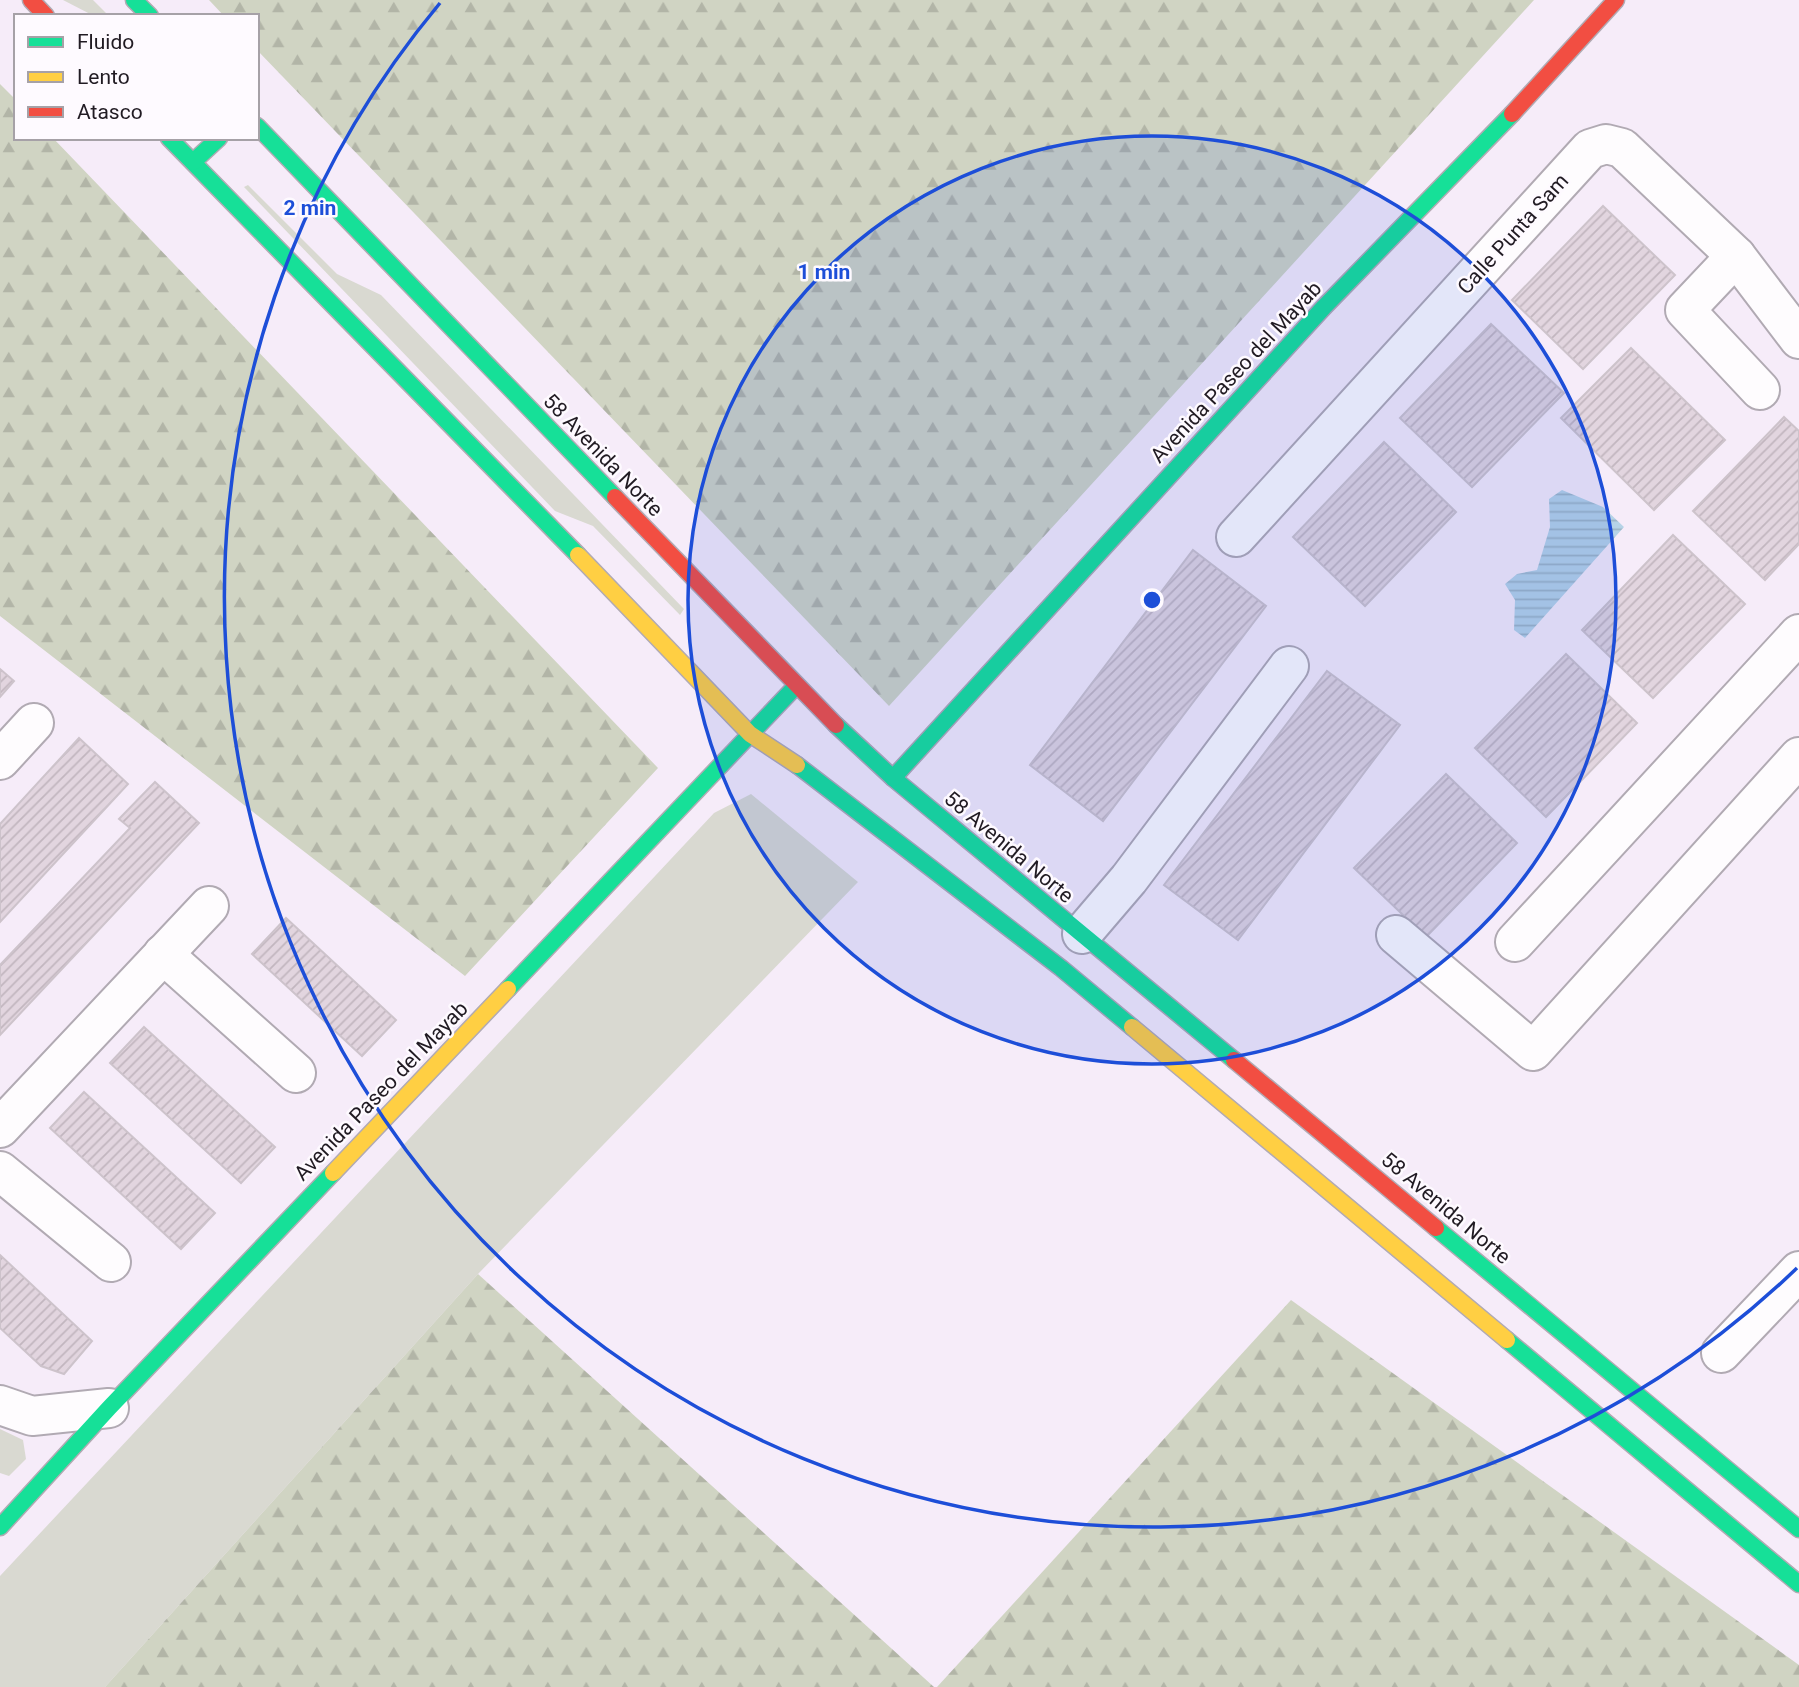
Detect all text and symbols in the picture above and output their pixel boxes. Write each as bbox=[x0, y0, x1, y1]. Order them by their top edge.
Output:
legend bbox=[14, 14, 259, 140]
text: Fluido bbox=[77, 30, 134, 54]
text: Lento bbox=[77, 65, 130, 89]
text: Atasco bbox=[77, 100, 143, 124]
street label: Calle Punta Sam bbox=[1453, 169, 1573, 299]
text: 2 min bbox=[284, 196, 336, 220]
text: 1 min bbox=[798, 260, 850, 284]
street label: Avenida Paseo del Mayab bbox=[1146, 276, 1326, 468]
street label: 58 Avenida Norte bbox=[538, 389, 668, 521]
centre of rings bbox=[1140, 588, 1164, 612]
street label: 58 Avenida Norte bbox=[940, 786, 1078, 908]
street label: Avenida Paseo del Mayab bbox=[289, 997, 473, 1185]
street label: 58 Avenida Norte bbox=[1377, 1147, 1515, 1269]

